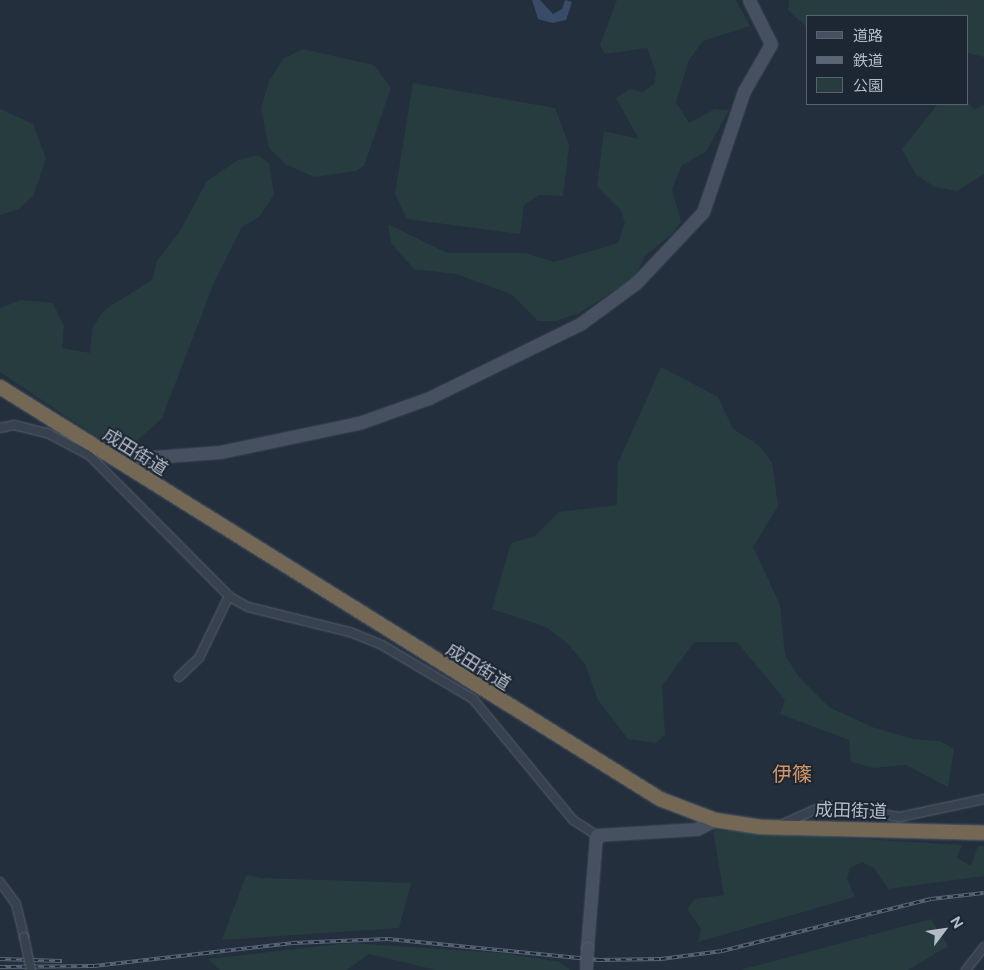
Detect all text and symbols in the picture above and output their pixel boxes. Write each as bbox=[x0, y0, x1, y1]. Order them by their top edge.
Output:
legend bbox=[806, 15, 969, 105]
text: 道路 bbox=[853, 27, 883, 44]
text: 鉄道 bbox=[853, 52, 883, 69]
text: 公園 bbox=[853, 77, 883, 94]
street label: 成田街道 bbox=[99, 424, 171, 480]
street label: 成田街道 bbox=[442, 639, 514, 695]
district label: 伊篠 bbox=[772, 762, 812, 786]
street label: 成田街道 bbox=[815, 799, 887, 823]
north arrow bbox=[919, 905, 969, 955]
text: N bbox=[947, 913, 967, 931]

